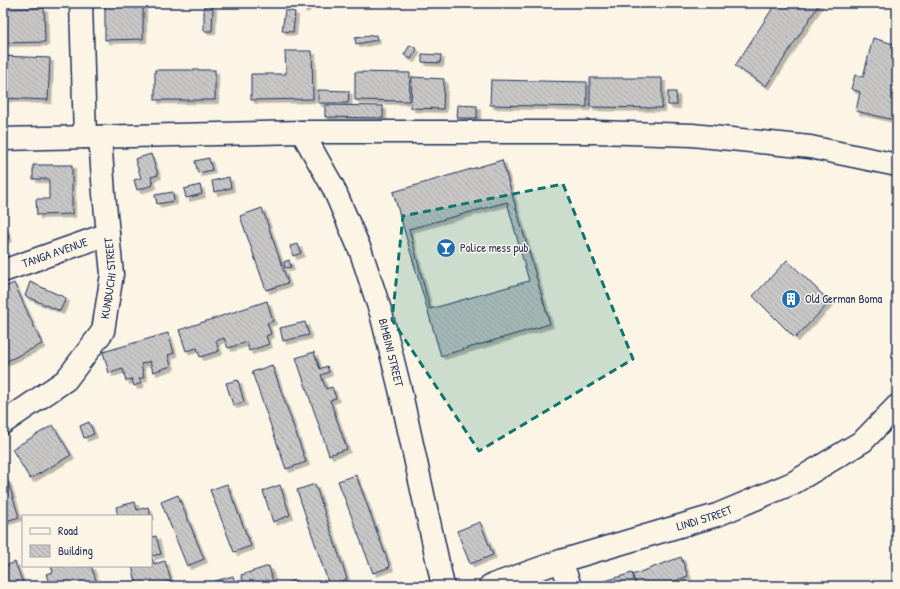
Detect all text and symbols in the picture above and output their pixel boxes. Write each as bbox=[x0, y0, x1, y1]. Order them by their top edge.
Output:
street label: TANGA AVENUE bbox=[20, 233, 90, 272]
street label: KUNDUCHI STREET bbox=[96, 236, 120, 320]
bar icon: Police mess pub bbox=[435, 237, 457, 259]
place label: Police mess pub bbox=[460, 239, 529, 256]
building icon: Old German Boma bbox=[780, 288, 802, 310]
place label: Old German Boma bbox=[805, 290, 883, 307]
street label: BIMBINI STREET bbox=[375, 317, 408, 389]
street label: LINDI STREET bbox=[674, 500, 735, 535]
legend bbox=[22, 515, 152, 567]
text: Road bbox=[58, 522, 78, 539]
text: Building bbox=[58, 542, 93, 559]

